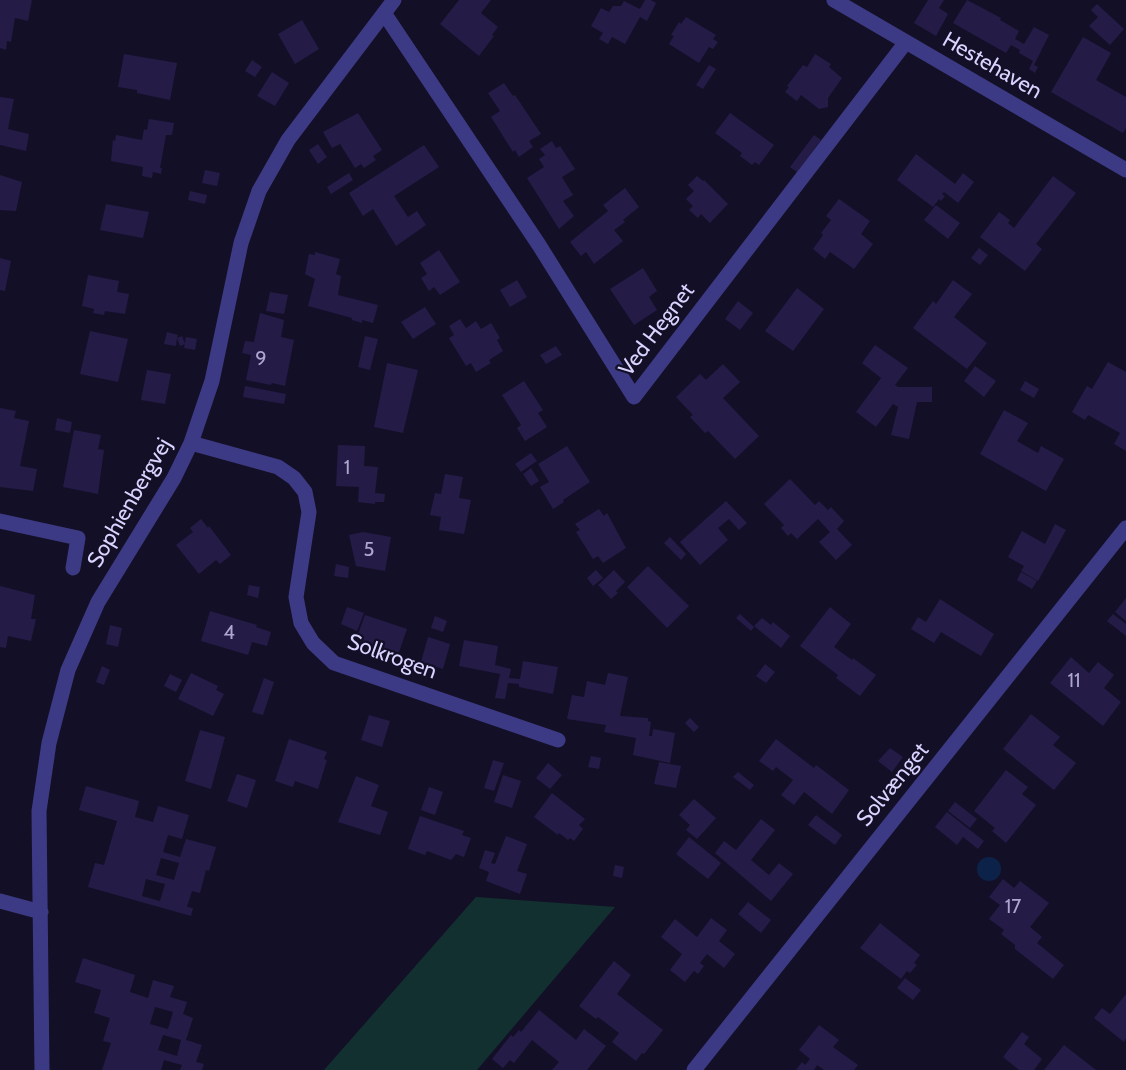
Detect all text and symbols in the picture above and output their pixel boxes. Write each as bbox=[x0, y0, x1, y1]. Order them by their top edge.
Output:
street label: Hestehaven bbox=[938, 27, 1046, 105]
street label: Ved Hegnet bbox=[614, 279, 700, 381]
house number: 9 bbox=[255, 347, 267, 371]
street label: Sophienbergvej bbox=[82, 434, 178, 572]
house number: 1 bbox=[344, 456, 350, 480]
house number: 5 bbox=[364, 538, 374, 562]
house number: 4 bbox=[223, 621, 235, 645]
street label: Solkrogen bbox=[344, 629, 440, 685]
house number: 11 bbox=[1067, 669, 1081, 693]
street label: Solvænget bbox=[851, 738, 935, 832]
house number: 17 bbox=[1005, 895, 1021, 919]

